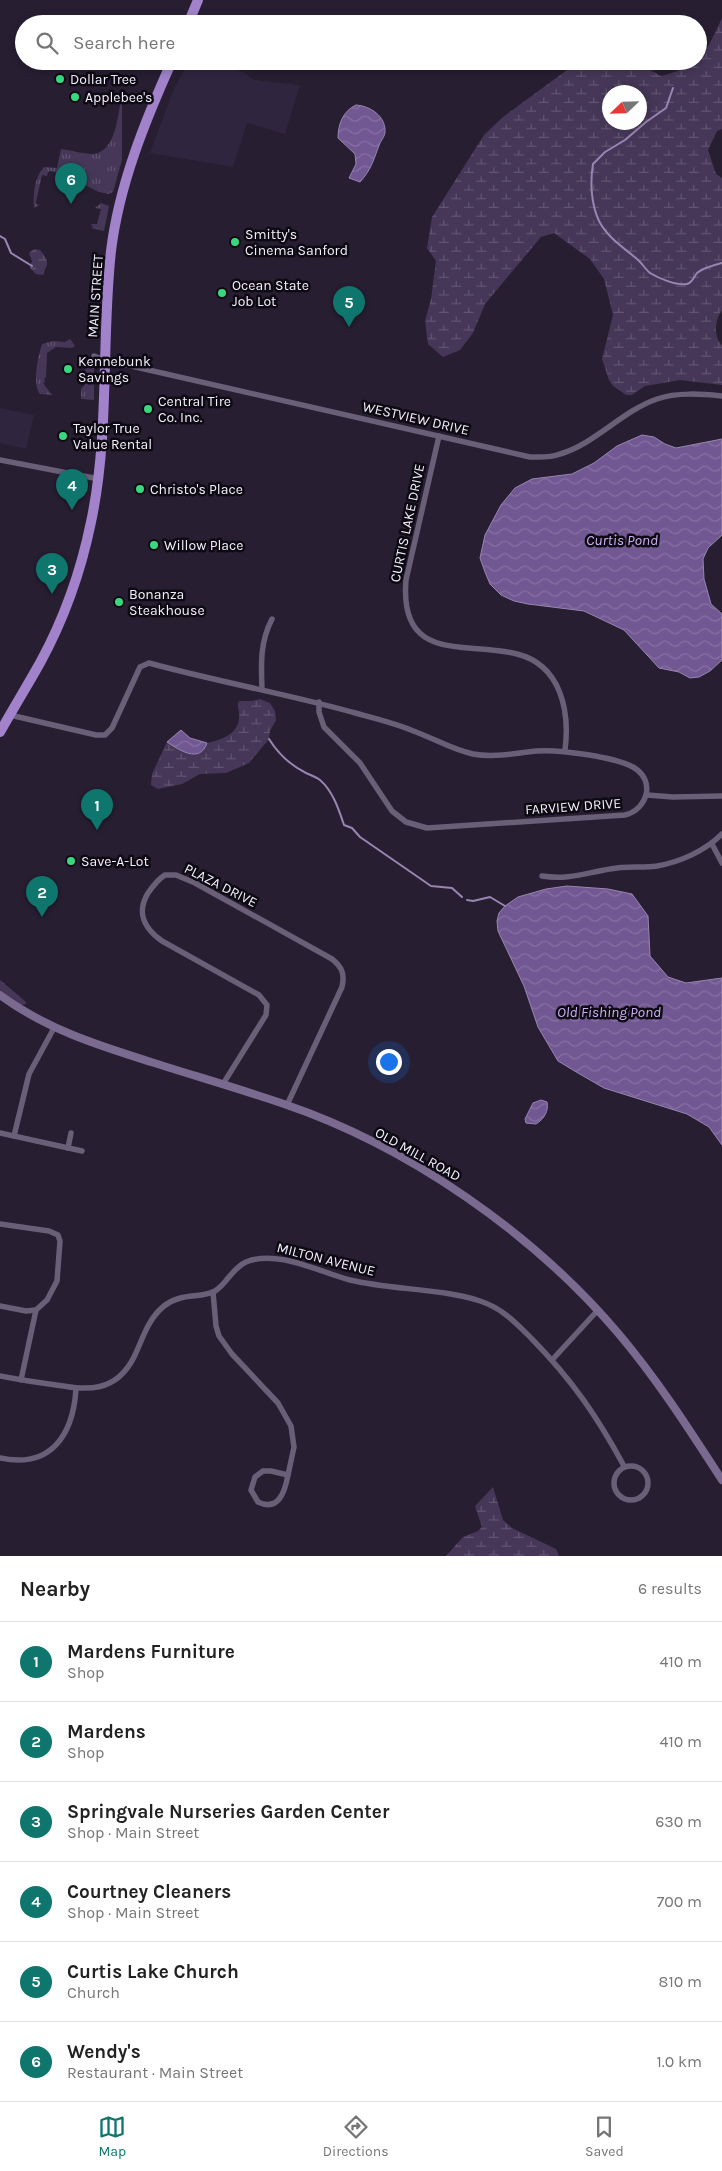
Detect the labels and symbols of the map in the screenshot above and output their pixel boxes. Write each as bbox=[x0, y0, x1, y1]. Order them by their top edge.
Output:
place label: Dollar Tree bbox=[70, 71, 136, 88]
marker: Dollar Tree bbox=[54, 73, 66, 85]
north arrow bbox=[602, 85, 647, 130]
place label: Applebee's bbox=[85, 89, 152, 106]
marker: Applebee's bbox=[69, 91, 81, 103]
pin: 6 bbox=[55, 163, 87, 204]
place label: Smitty's Cinema Sanford bbox=[245, 226, 348, 259]
marker: Smitty's Cinema Sanford bbox=[229, 236, 241, 248]
street label: MAIN STREET bbox=[84, 254, 107, 338]
place label: Ocean State Job Lot bbox=[232, 277, 309, 310]
pin: 5 bbox=[333, 286, 365, 327]
marker: Ocean State Job Lot bbox=[216, 287, 228, 299]
place label: Kennebunk Savings bbox=[78, 353, 151, 386]
marker: Kennebunk Savings bbox=[62, 363, 74, 375]
place label: Central Tire Co. Inc. bbox=[158, 393, 231, 426]
street label: WESTVIEW DRIVE bbox=[361, 398, 471, 439]
marker: Central Tire Co. Inc. bbox=[142, 403, 154, 415]
place label: Taylor True Value Rental bbox=[73, 420, 152, 453]
marker: Taylor True Value Rental bbox=[57, 430, 69, 442]
street label: CURTIS LAKE DRIVE bbox=[387, 462, 428, 584]
pin: 4 bbox=[56, 469, 88, 510]
place label: Christo's Place bbox=[150, 481, 243, 498]
marker: Christo's Place bbox=[134, 483, 146, 495]
water label: Curtis Pond bbox=[586, 531, 658, 549]
place label: Willow Place bbox=[164, 537, 243, 554]
marker: Willow Place bbox=[148, 539, 160, 551]
pin: 3 bbox=[36, 553, 68, 594]
place label: Bonanza Steakhouse bbox=[129, 586, 205, 619]
marker: Bonanza Steakhouse bbox=[113, 596, 125, 608]
pin: 1 bbox=[81, 789, 113, 830]
street label: FARVIEW DRIVE bbox=[524, 795, 622, 818]
place label: Save-A-Lot bbox=[81, 853, 149, 870]
marker: Save-A-Lot bbox=[65, 855, 77, 867]
street label: PLAZA DRIVE bbox=[182, 860, 260, 911]
pin: 2 bbox=[26, 876, 58, 917]
water label: Old Fishing Pond bbox=[557, 1003, 661, 1021]
your location bbox=[376, 1049, 402, 1075]
street label: OLD MILL ROAD bbox=[372, 1124, 464, 1185]
street label: MILTON AVENUE bbox=[275, 1239, 377, 1280]

